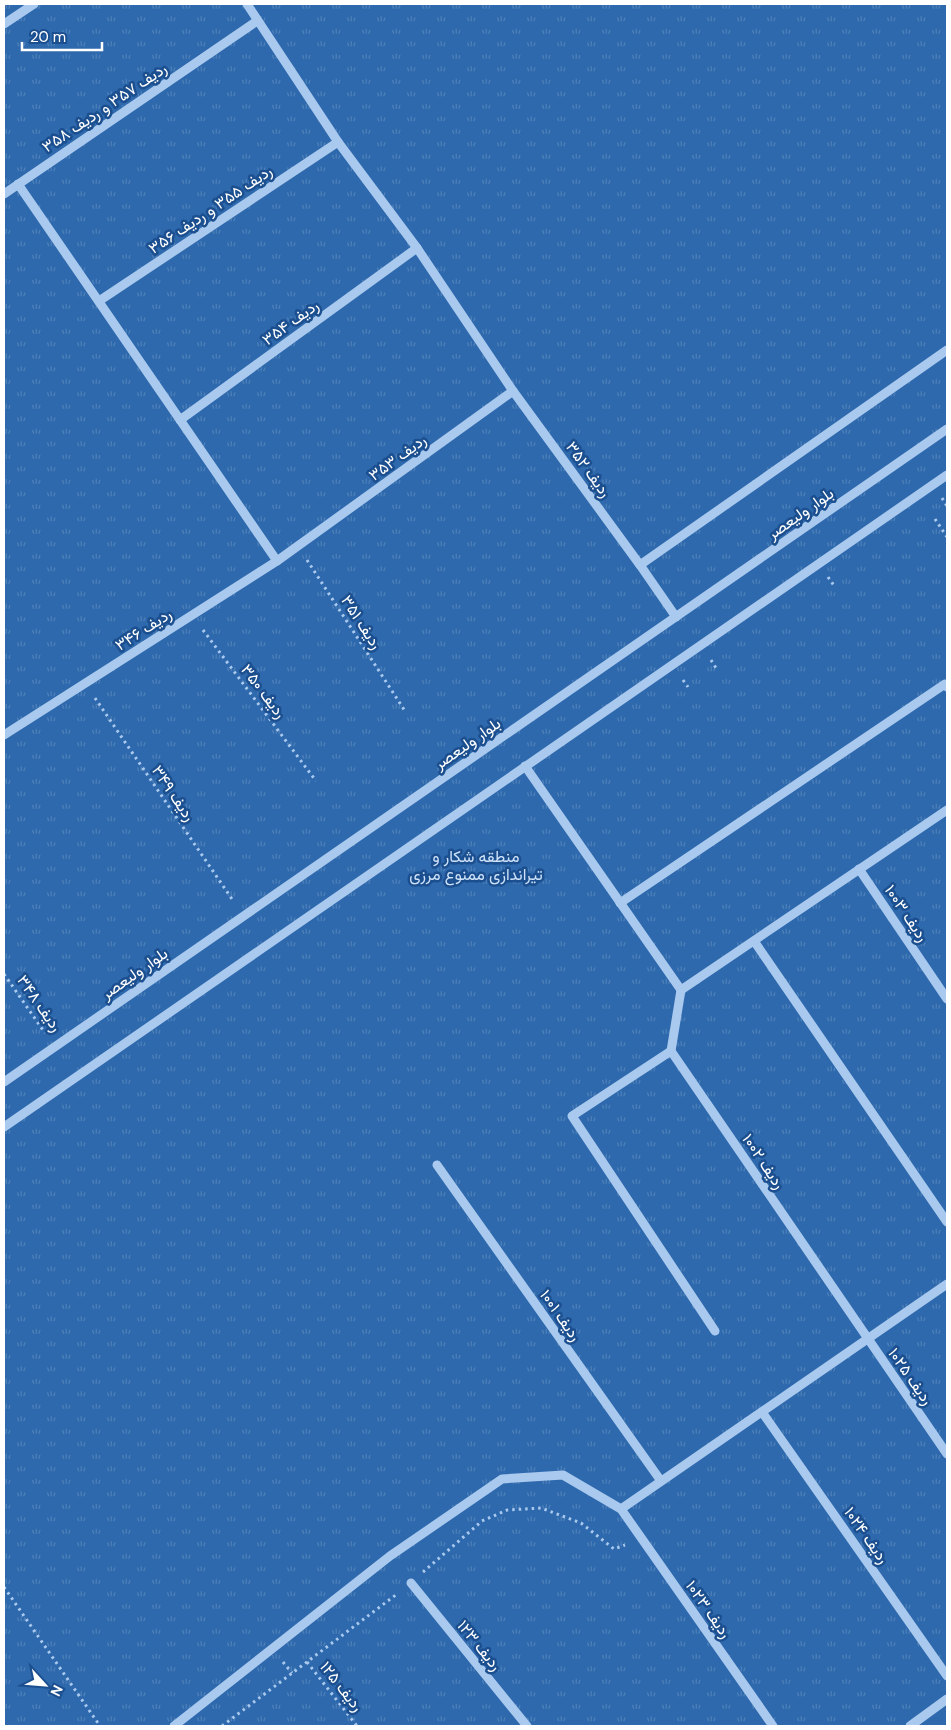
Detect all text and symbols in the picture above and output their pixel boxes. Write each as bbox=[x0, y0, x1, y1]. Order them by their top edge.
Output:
scale bar bbox=[22, 20, 102, 52]
text: 20 m bbox=[30, 27, 66, 47]
street label: ردیف ۳۵۷ و ردیف ۳۵۸ bbox=[38, 58, 171, 157]
street label: ردیف ۳۵۵ و ردیف ۳۵۶ bbox=[144, 160, 276, 259]
street label: ردیف ۳۵۴ bbox=[258, 295, 323, 350]
street label: ردیف ۳۵۳ bbox=[364, 429, 430, 485]
street label: ردیف ۳۵۲ bbox=[561, 437, 616, 501]
street label: بلوار ولیعصر bbox=[762, 483, 838, 545]
street label: ردیف ۳۵۱ bbox=[336, 591, 387, 653]
street label: ردیف ۳۴۶ bbox=[111, 603, 176, 656]
street label: ردیف ۳۵۰ bbox=[236, 660, 291, 723]
street label: بلوار ولیعصر bbox=[429, 713, 505, 775]
street label: ردیف ۳۴۹ bbox=[147, 761, 200, 825]
park label: منطقه شکار و تیراندازی ممنوع مرزی bbox=[409, 846, 543, 886]
street label: ردیف ۱۰۰۳ bbox=[880, 881, 933, 946]
street label: بلوار ولیعصر bbox=[96, 943, 172, 1005]
street label: ردیف ۳۴۸ bbox=[12, 971, 67, 1036]
street label: ردیف ۱۰۰۲ bbox=[737, 1130, 790, 1193]
street label: ردیف ۱۰۰۱ bbox=[535, 1285, 586, 1345]
street label: ردیف ۱۰۲۵ bbox=[883, 1344, 938, 1409]
street label: ردیف ۱۰۲۴ bbox=[839, 1503, 894, 1568]
street label: ردیف ۱۰۲۳ bbox=[681, 1576, 736, 1642]
street label: ردیف ۱۲۳ bbox=[453, 1616, 507, 1675]
street label: ردیف ۱۲۵ bbox=[315, 1657, 368, 1716]
north arrow bbox=[20, 1660, 70, 1710]
text: N bbox=[46, 1682, 67, 1699]

